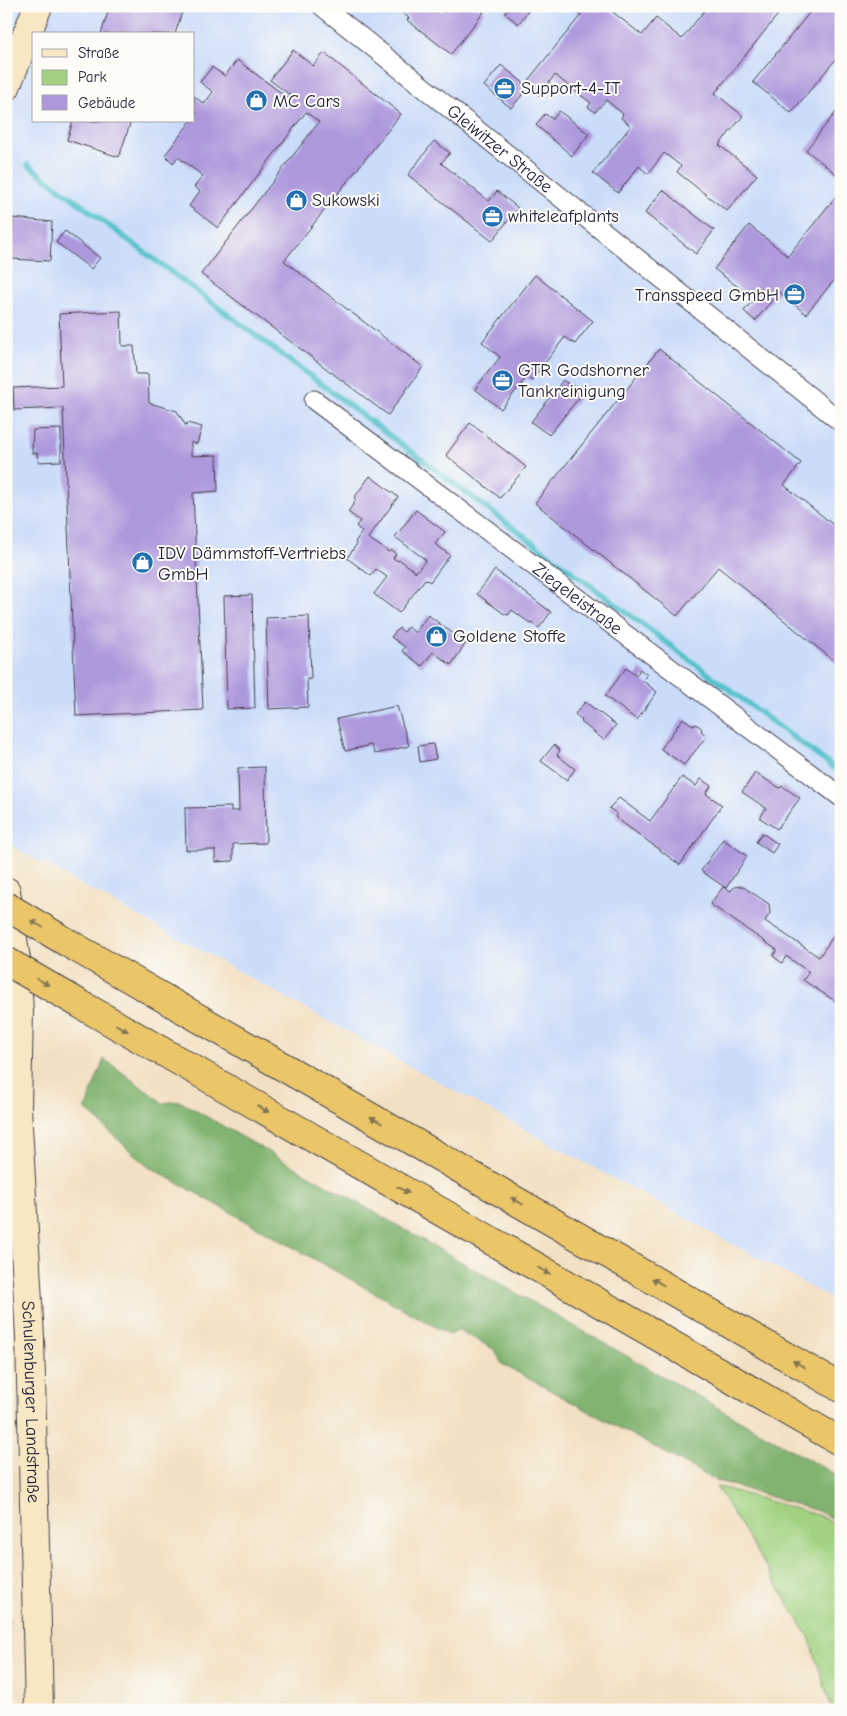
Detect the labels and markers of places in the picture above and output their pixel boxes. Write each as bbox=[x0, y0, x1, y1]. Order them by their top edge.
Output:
office icon: Support-4-IT bbox=[493, 76, 517, 100]
place label: Support-4-IT bbox=[521, 78, 621, 99]
shop icon: MC Cars bbox=[245, 89, 269, 113]
place label: MC Cars bbox=[273, 91, 340, 112]
shop icon: Sukowski bbox=[284, 188, 308, 212]
place label: Sukowski bbox=[312, 190, 380, 211]
office icon: whiteleafplants bbox=[480, 204, 504, 228]
place label: whiteleafplants bbox=[508, 206, 619, 227]
office icon: Transspeed GmbH bbox=[783, 283, 807, 307]
place label: Transspeed GmbH bbox=[635, 285, 779, 306]
place label: GTR Godshorner Tankreinigung bbox=[518, 360, 650, 402]
office icon: GTR Godshorner Tankreinigung bbox=[490, 368, 514, 392]
place label: IDV Dämmstoff-Vertriebs GmbH bbox=[158, 543, 346, 585]
shop icon: IDV Dämmstoff-Vertriebs GmbH bbox=[130, 551, 154, 575]
shop icon: Goldene Stoffe bbox=[425, 624, 449, 648]
place label: Goldene Stoffe bbox=[453, 626, 566, 647]

